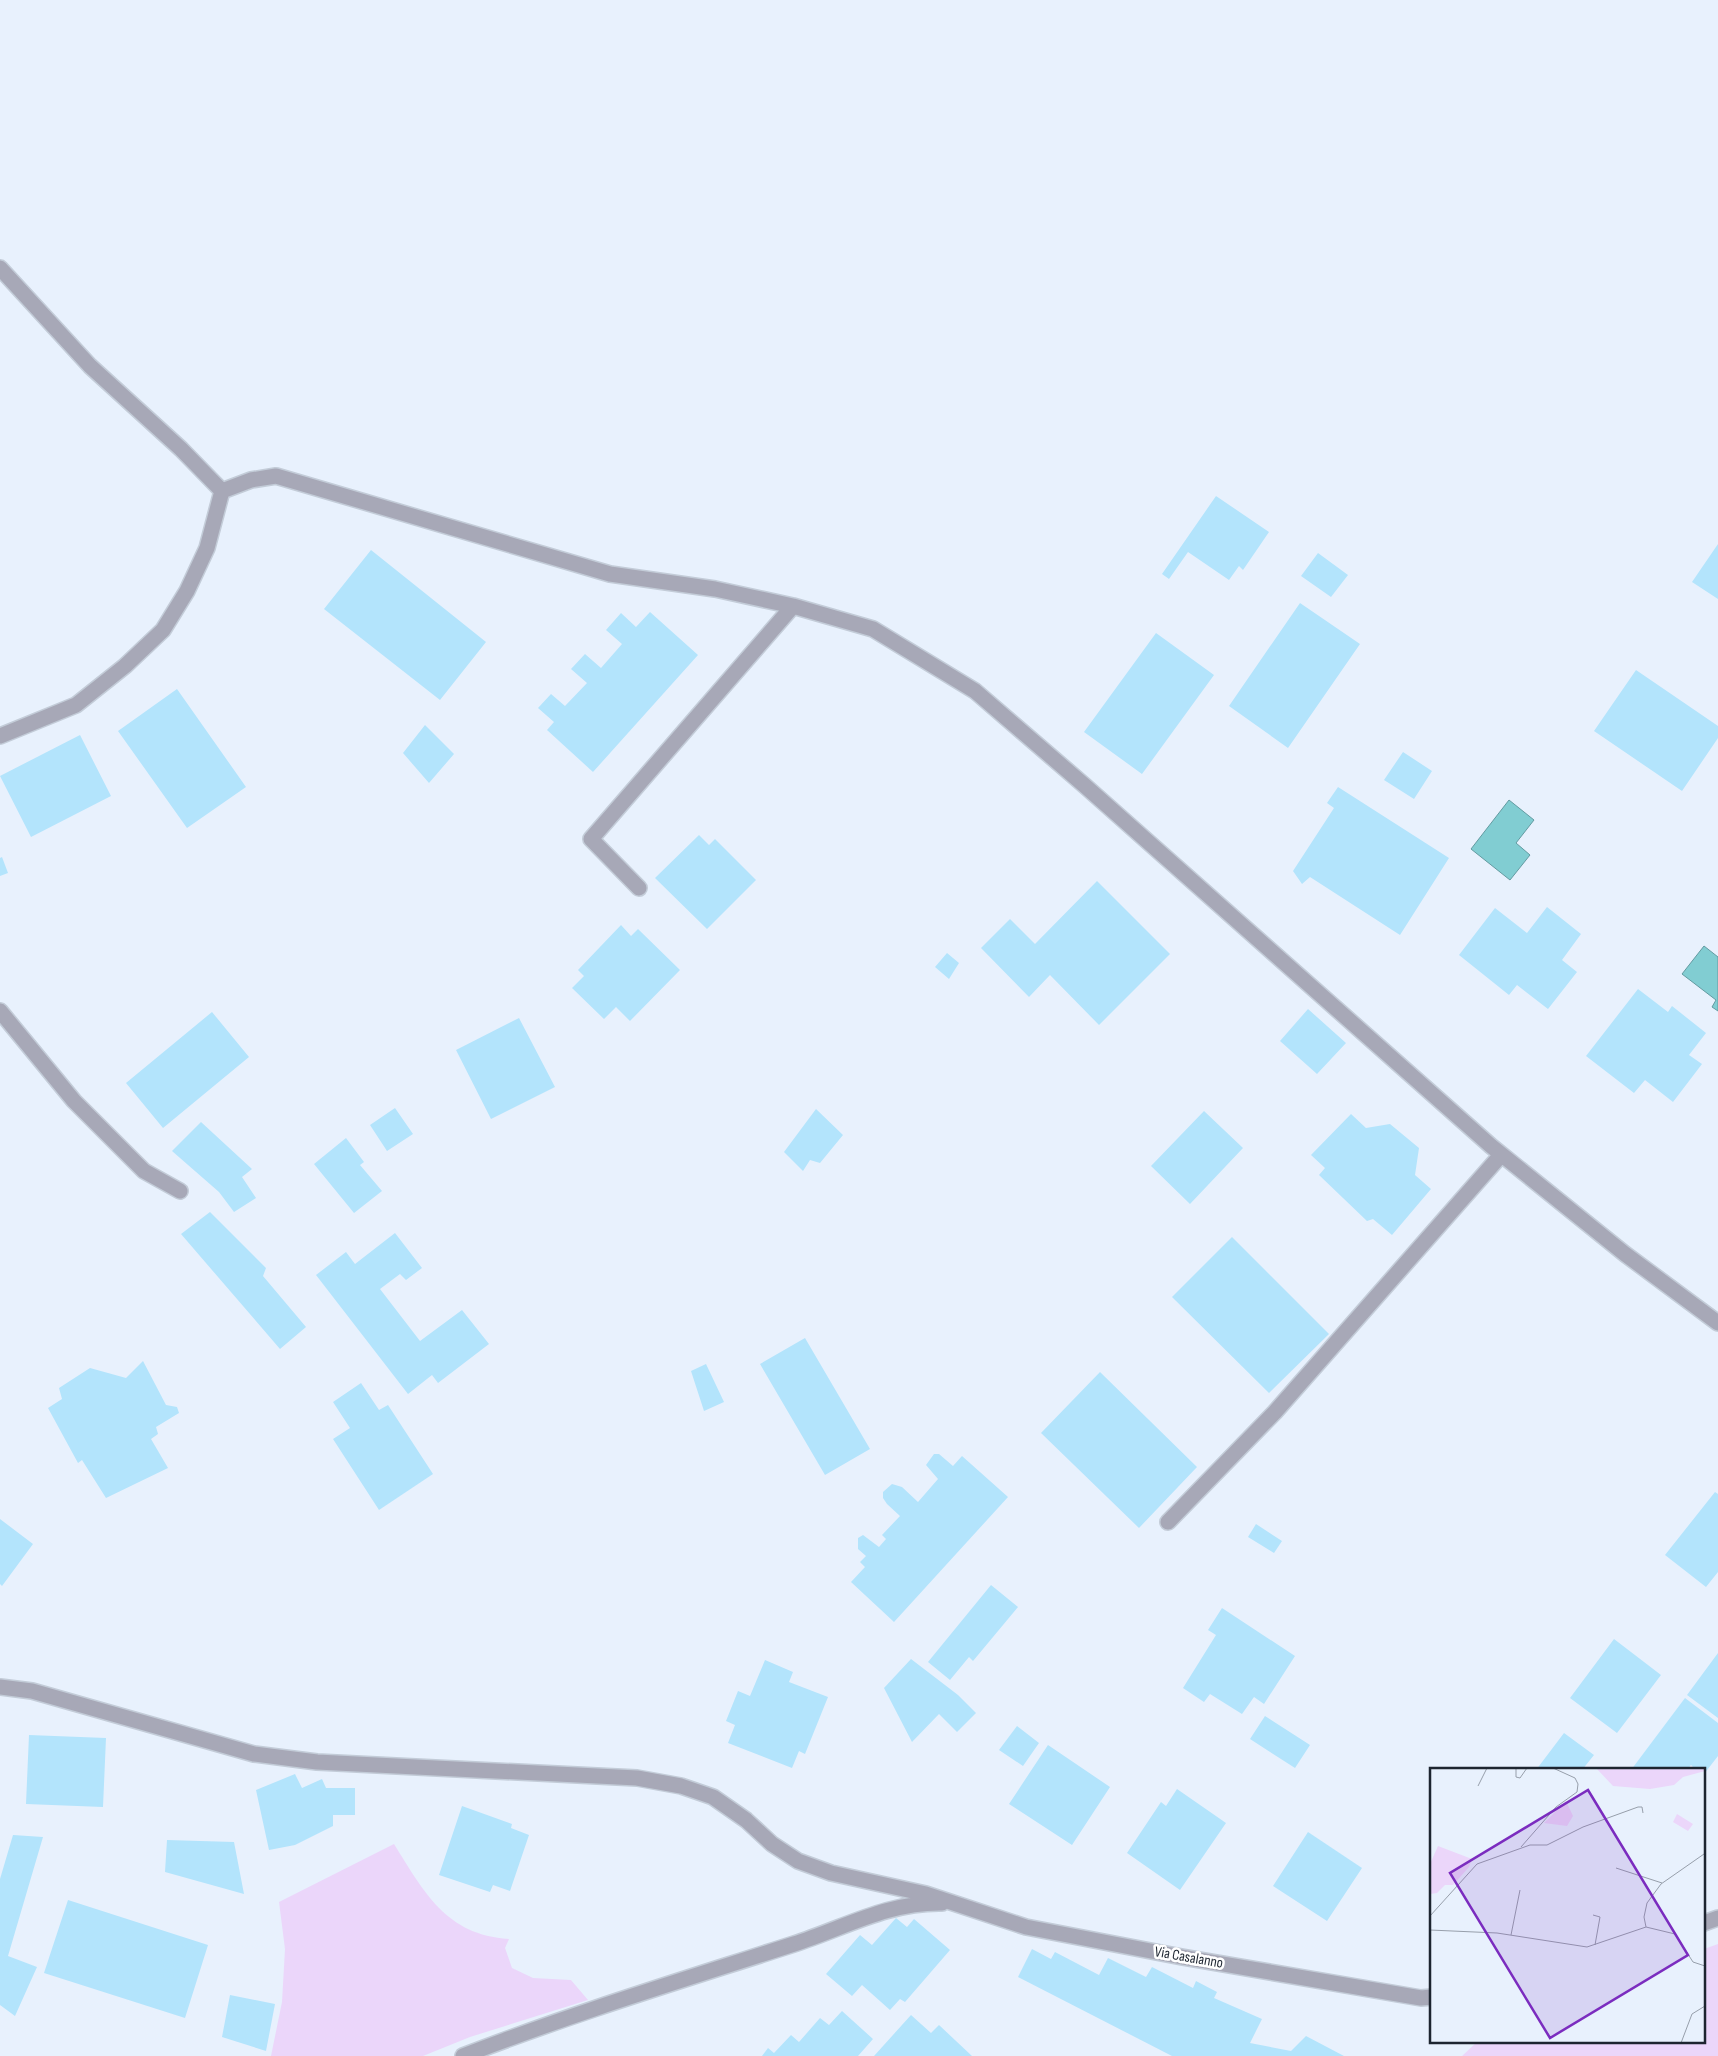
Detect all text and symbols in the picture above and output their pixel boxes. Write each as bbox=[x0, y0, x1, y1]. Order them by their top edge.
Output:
inset map bbox=[1430, 1768, 1706, 2044]
street label: Via Casalanno bbox=[1153, 1942, 1225, 1973]

